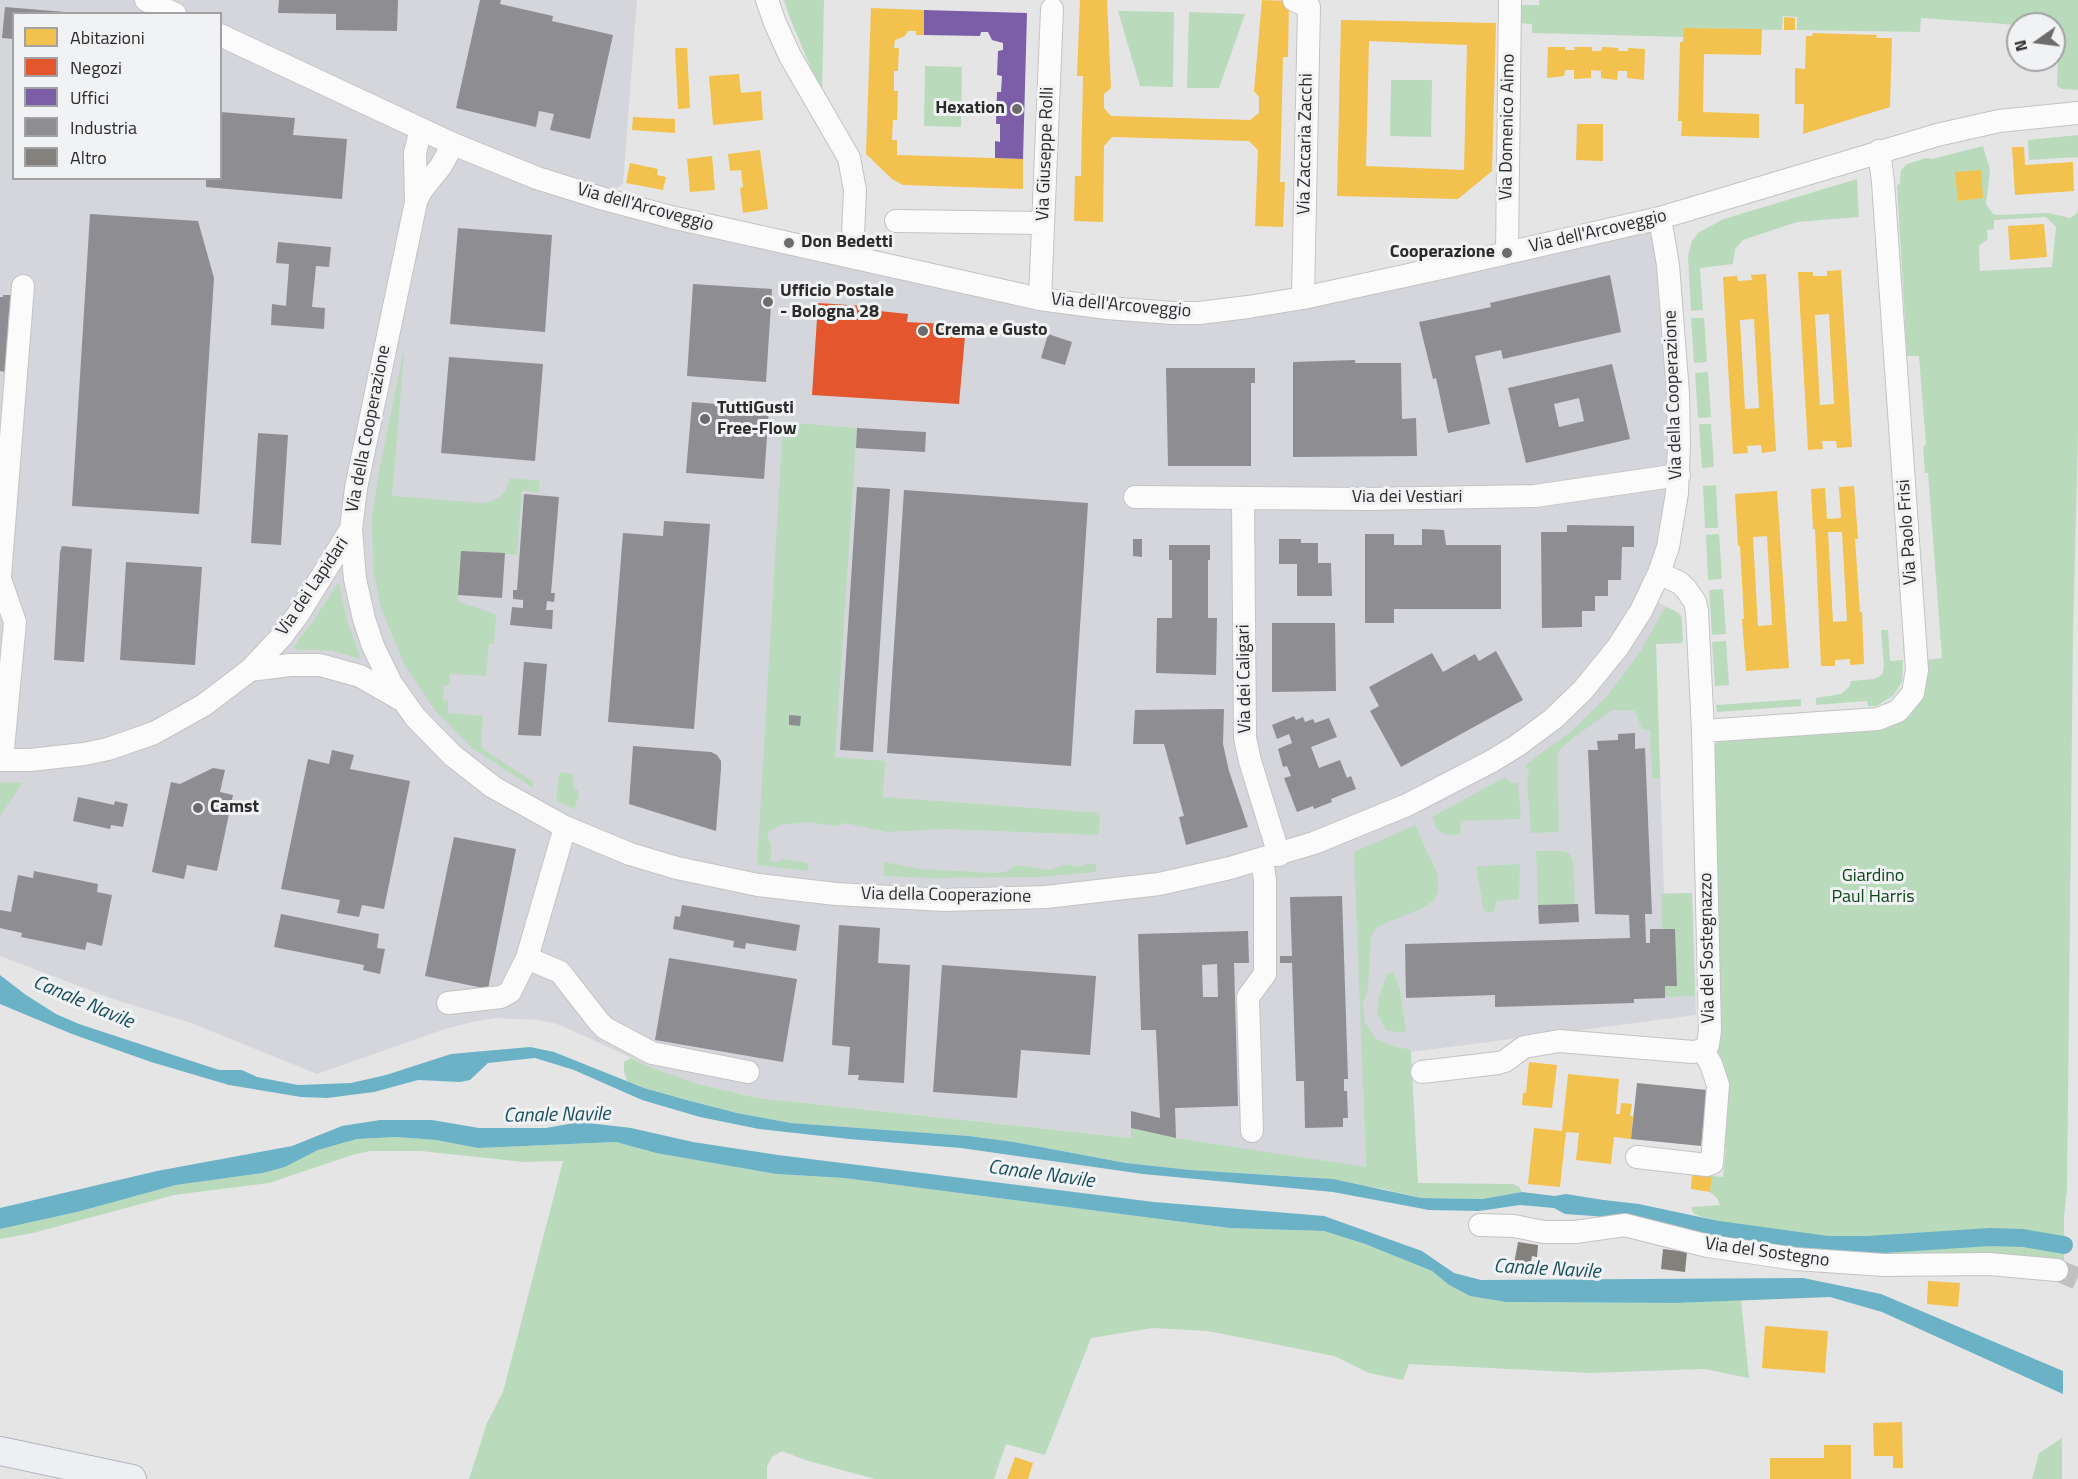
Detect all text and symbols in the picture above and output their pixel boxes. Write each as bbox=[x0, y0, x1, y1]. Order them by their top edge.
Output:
legend bbox=[12, 12, 222, 180]
north arrow bbox=[2006, 12, 2066, 72]
text: Abitazioni bbox=[70, 24, 145, 51]
text: N bbox=[2007, 38, 2033, 54]
street label: Via Domenico Aimo bbox=[1496, 53, 1520, 201]
text: Negozi bbox=[70, 54, 122, 81]
street label: Via Zaccaria Zacchi bbox=[1294, 73, 1318, 215]
text: Uffici bbox=[70, 84, 109, 111]
street label: Via Giuseppe Rolli bbox=[1033, 87, 1059, 221]
place label: Hexation bbox=[935, 98, 1005, 120]
marker: Hexation bbox=[1010, 102, 1024, 116]
text: Industria bbox=[70, 114, 137, 141]
text: Altro bbox=[70, 144, 107, 171]
street label: Via dell'Arcoveggio bbox=[574, 179, 716, 237]
street label: Via dell'Arcoveggio bbox=[1527, 206, 1669, 258]
place label: Don Bedetti bbox=[801, 232, 893, 254]
marker: Don Bedetti bbox=[782, 236, 796, 250]
place label: Cooperazione bbox=[1390, 242, 1495, 264]
marker: Cooperazione bbox=[1500, 246, 1514, 260]
place label: Ufficio Postale - Bologna 28 bbox=[780, 281, 894, 324]
street label: Via dell'Arcoveggio bbox=[1050, 289, 1192, 323]
marker: Ufficio Postale - Bologna 28 bbox=[761, 295, 775, 309]
street label: Via della Cooperazione bbox=[1660, 310, 1688, 480]
place label: Crema e Gusto bbox=[935, 320, 1048, 342]
marker: Crema e Gusto bbox=[916, 324, 930, 338]
street label: Via della Cooperazione bbox=[342, 343, 396, 515]
place label: TuttiGusti Free-Flow bbox=[717, 398, 797, 440]
marker: TuttiGusti Free-Flow bbox=[698, 412, 712, 426]
street label: Via Paolo Frisi bbox=[1894, 479, 1922, 585]
street label: Via dei Vestiari bbox=[1352, 487, 1462, 509]
street label: Via dei Lapidari bbox=[272, 534, 354, 640]
street label: Via dei Caligari bbox=[1233, 624, 1257, 734]
place label: Camst bbox=[210, 797, 259, 819]
marker: Camst bbox=[191, 801, 205, 815]
park label: Giardino Paul Harris bbox=[1831, 866, 1915, 908]
street label: Via del Sostegnazzo bbox=[1696, 872, 1720, 1024]
street label: Via della Cooperazione bbox=[861, 884, 1031, 908]
water label: Canale Navile bbox=[29, 971, 137, 1035]
water label: Canale Navile bbox=[503, 1103, 611, 1129]
water label: Canale Navile bbox=[986, 1156, 1096, 1194]
street label: Via del Sostegno bbox=[1703, 1234, 1831, 1272]
water label: Canale Navile bbox=[1493, 1255, 1601, 1285]

